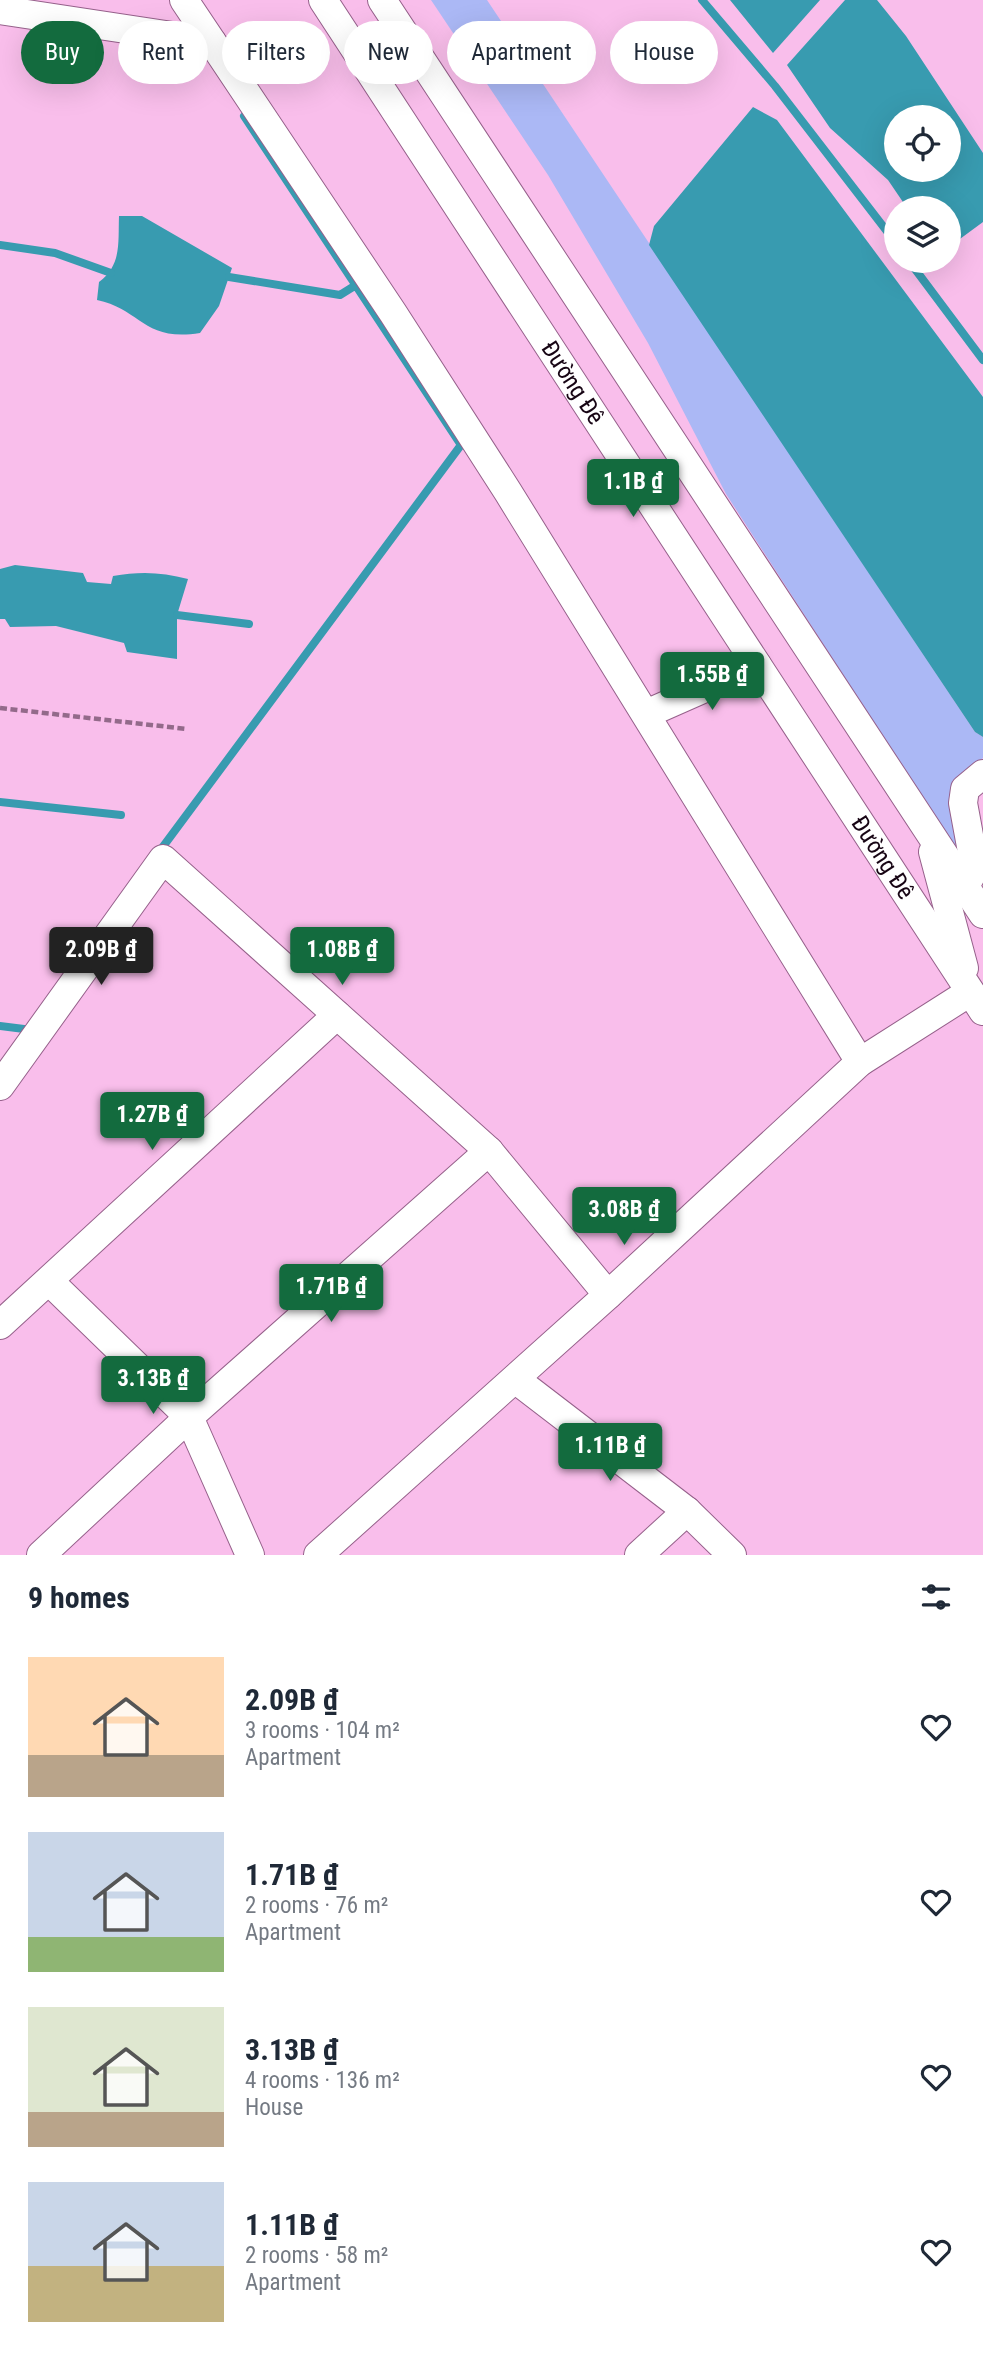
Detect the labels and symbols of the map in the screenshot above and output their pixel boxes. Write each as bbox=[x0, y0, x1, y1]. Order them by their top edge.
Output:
street label: Đường Đê bbox=[535, 336, 610, 430]
pin: 1.1B ₫ bbox=[576, 460, 690, 519]
pin: 1.55B ₫ bbox=[647, 652, 777, 712]
street label: Đường Đê bbox=[845, 811, 920, 904]
pin: 2.09B ₫ bbox=[36, 928, 166, 987]
pin: 1.08B ₫ bbox=[277, 928, 407, 987]
pin: 1.27B ₫ bbox=[87, 1092, 217, 1152]
pin: 3.08B ₫ bbox=[559, 1188, 689, 1247]
pin: 1.71B ₫ bbox=[266, 1264, 396, 1324]
pin: 3.13B ₫ bbox=[88, 1356, 218, 1416]
pin: 1.11B ₫ bbox=[545, 1424, 675, 1483]

